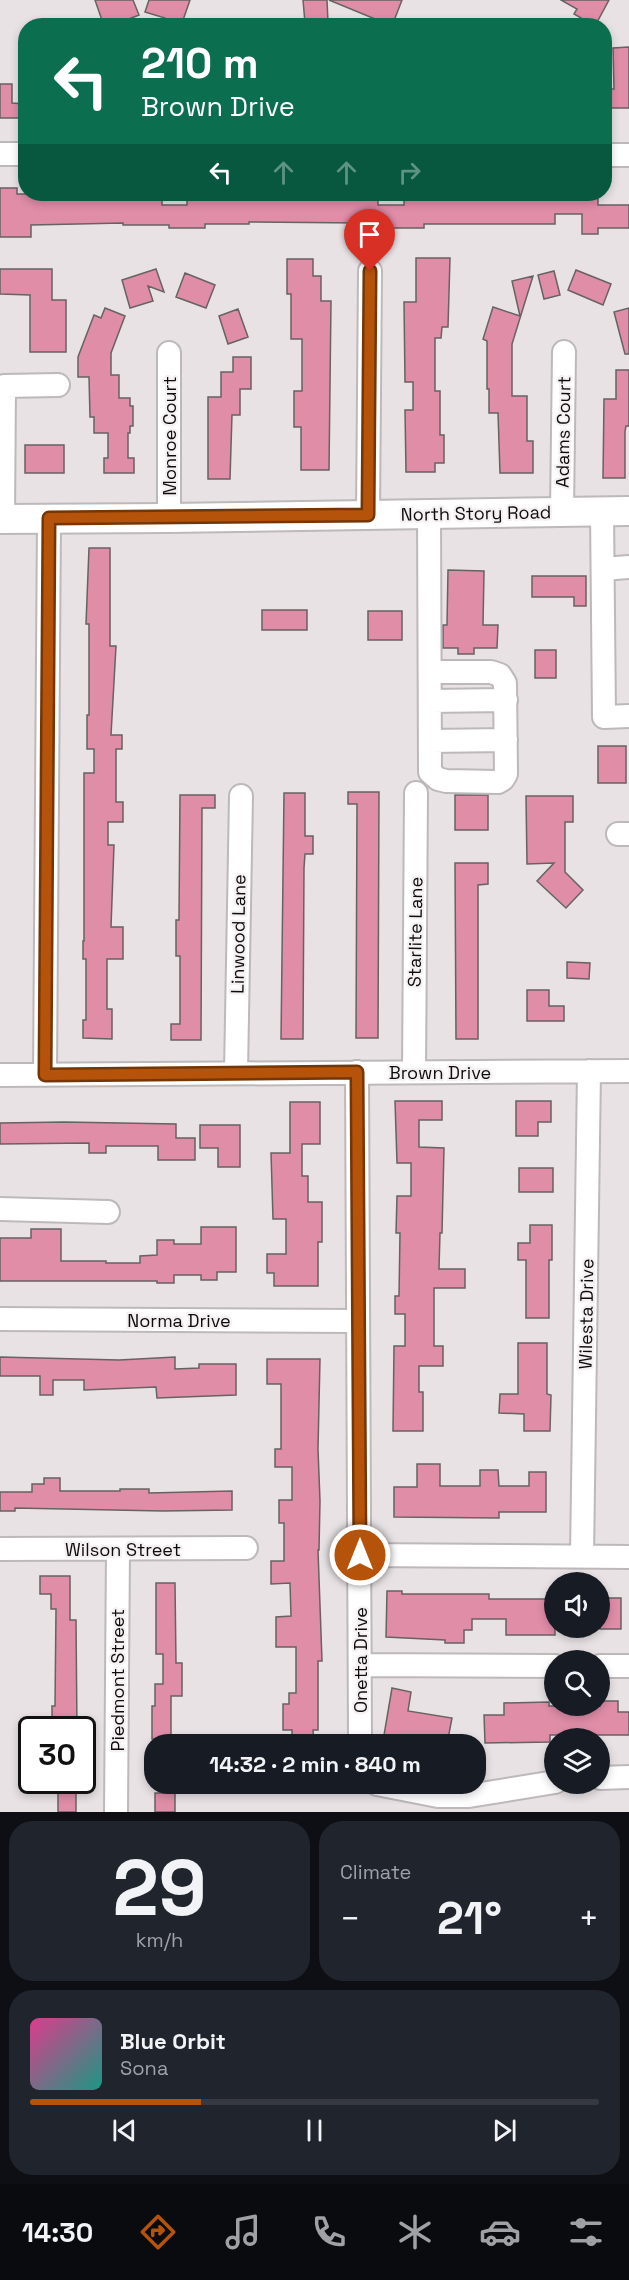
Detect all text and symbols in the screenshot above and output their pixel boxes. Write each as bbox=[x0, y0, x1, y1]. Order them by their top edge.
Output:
text: 210 m bbox=[141, 37, 259, 90]
icon: left bbox=[42, 42, 120, 120]
text: Brown Drive bbox=[141, 89, 295, 124]
icon: left bbox=[204, 156, 237, 189]
icon: ahead bbox=[267, 156, 300, 189]
icon: ahead bbox=[330, 156, 363, 189]
icon: right bbox=[393, 156, 426, 189]
pin bbox=[344, 209, 395, 271]
icon: arrive bbox=[353, 218, 386, 251]
street label: Monroe Court bbox=[158, 376, 181, 496]
street label: Adams Court bbox=[551, 376, 575, 488]
street label: North Story Road bbox=[401, 500, 551, 526]
street label: Linwood Lane bbox=[225, 874, 251, 994]
street label: Starlite Lane bbox=[403, 877, 427, 987]
street label: Brown Drive bbox=[389, 1061, 491, 1084]
street label: Wilesta Drive bbox=[574, 1258, 598, 1370]
street label: Norma Drive bbox=[127, 1309, 231, 1332]
position arrow bbox=[328, 1523, 392, 1587]
street label: Wilson Street bbox=[65, 1538, 181, 1561]
map controls bbox=[544, 1572, 610, 1794]
button: sound bbox=[544, 1572, 610, 1638]
street label: Onetta Drive bbox=[349, 1607, 372, 1713]
street label: Piedmont Street bbox=[106, 1609, 129, 1751]
button: search bbox=[544, 1650, 610, 1716]
speed limit sign: 30 bbox=[18, 1716, 96, 1794]
button: layers bbox=[544, 1728, 610, 1794]
text: 14:32 · 2 min · 840 m bbox=[209, 1750, 421, 1778]
text: 29 bbox=[112, 1838, 207, 1938]
text: Climate bbox=[340, 1859, 411, 1885]
text: 21° bbox=[437, 1890, 502, 1947]
text: − bbox=[340, 1898, 360, 1940]
text: + bbox=[579, 1898, 599, 1940]
text: km/h bbox=[136, 1927, 183, 1953]
text: Blue Orbit bbox=[120, 2027, 226, 2055]
text: Sona bbox=[120, 2055, 168, 2081]
icon: previous bbox=[108, 2114, 141, 2147]
icon: pause bbox=[298, 2114, 331, 2147]
icon: next bbox=[488, 2114, 521, 2147]
icon: directions bbox=[137, 2211, 179, 2253]
icon: music bbox=[222, 2211, 264, 2253]
icon: phone bbox=[308, 2211, 350, 2253]
icon: climate bbox=[394, 2211, 436, 2253]
icon: car bbox=[479, 2211, 521, 2253]
icon: filters bbox=[565, 2211, 607, 2253]
text: 14:30 bbox=[22, 2215, 93, 2250]

